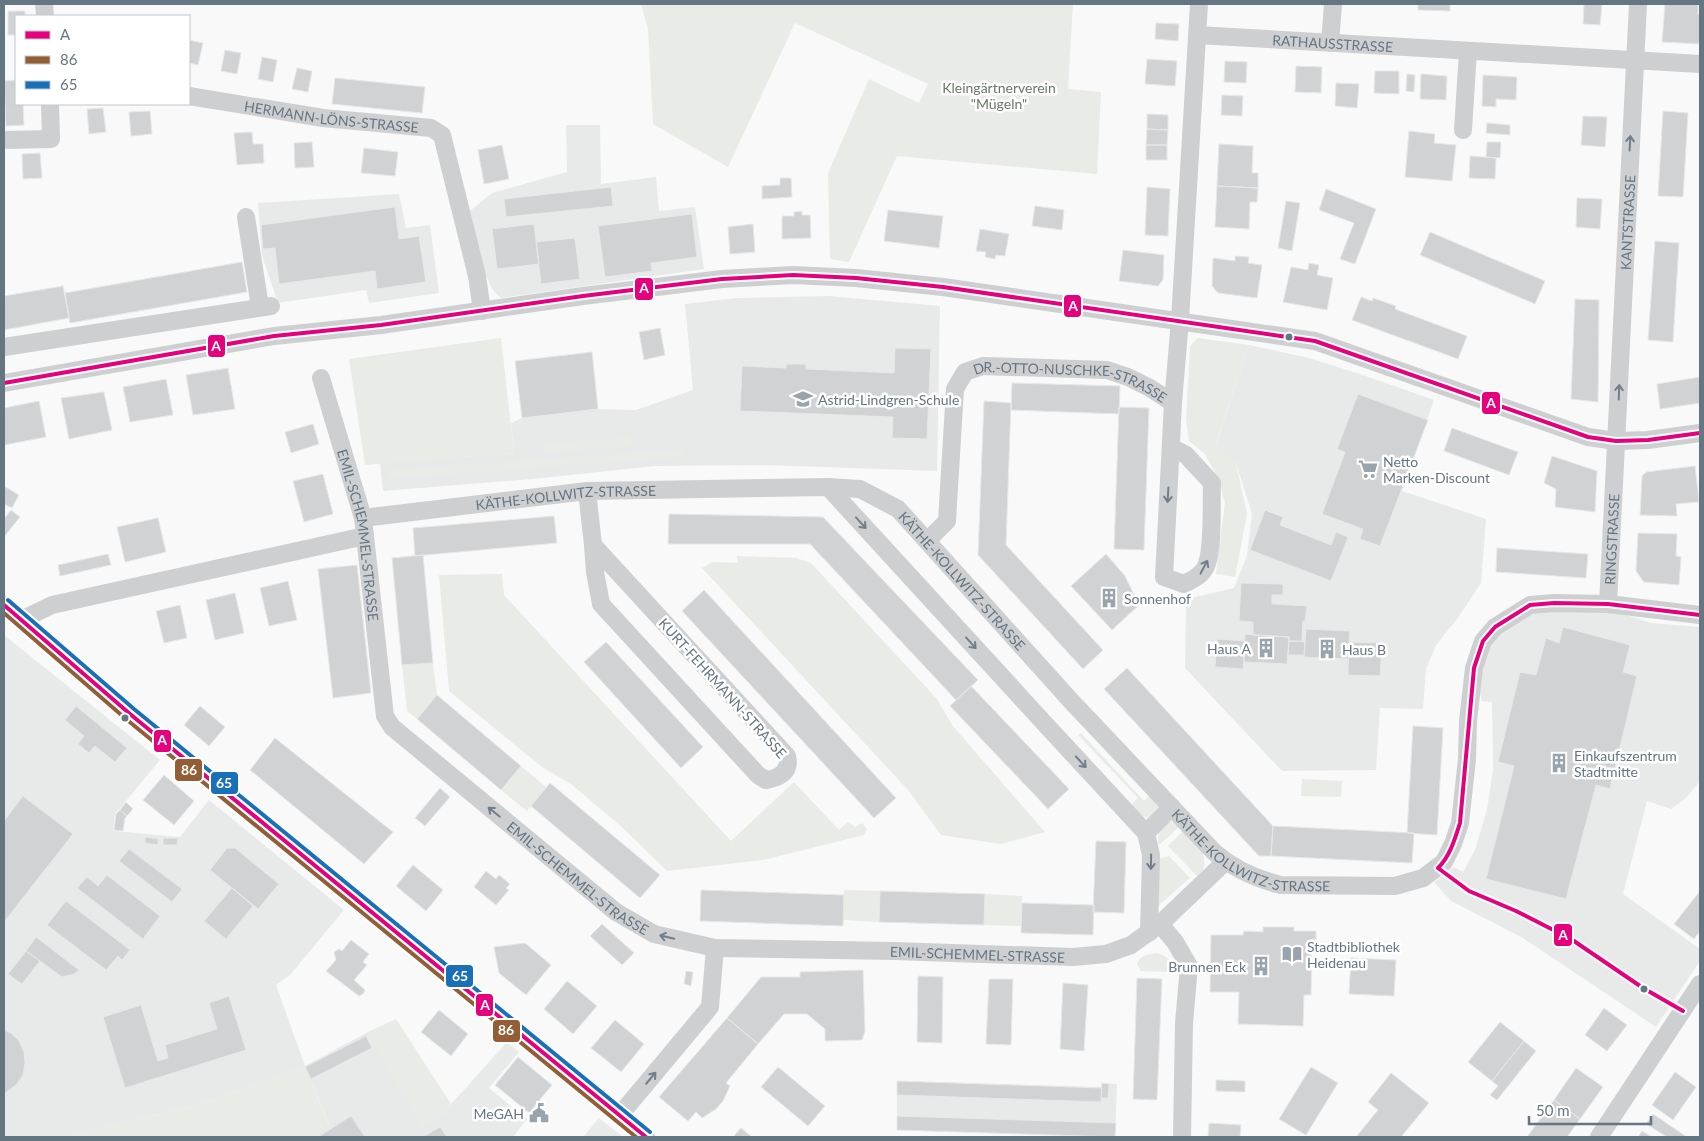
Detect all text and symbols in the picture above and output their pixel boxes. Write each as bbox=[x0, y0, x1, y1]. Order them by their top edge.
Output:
legend bbox=[15, 15, 190, 105]
text: A bbox=[60, 25, 71, 43]
street label: RATHAUSSTRASSE bbox=[1272, 31, 1394, 55]
text: 86 bbox=[60, 50, 78, 68]
text: 65 bbox=[60, 75, 77, 93]
park label: Kleingärtnerverein "Mügeln" bbox=[942, 79, 1056, 112]
street label: HERMANN-LÖNS-STRASSE bbox=[243, 97, 419, 135]
one-way arrow bbox=[1626, 135, 1635, 151]
street label: KANTSTRASSE bbox=[1616, 175, 1638, 270]
line badge: A bbox=[634, 277, 654, 301]
text: A bbox=[638, 279, 649, 296]
line badge: A bbox=[1063, 294, 1082, 318]
text: A bbox=[1067, 297, 1078, 314]
unlabelled marker bbox=[1284, 332, 1294, 342]
line badge: A bbox=[207, 334, 226, 358]
text: A bbox=[210, 337, 221, 354]
street label: DR.-OTTO-NUSCHKE-STRASSE bbox=[971, 358, 1171, 405]
one-way arrow bbox=[1614, 385, 1623, 401]
school or university icon: Astrid-Lindgren-Schule bbox=[792, 388, 814, 410]
place label: Astrid-Lindgren-Schule bbox=[818, 391, 959, 408]
line badge: A bbox=[1481, 391, 1501, 415]
text: A bbox=[1485, 394, 1496, 411]
street label: EMIL-SCHEMMEL-STRASSE bbox=[334, 447, 383, 622]
place label: Netto Marken-Discount bbox=[1383, 453, 1490, 486]
supermarket icon: Netto Marken-Discount bbox=[1357, 458, 1379, 480]
street label: KÄTHE-KOLLWITZ-STRASSE bbox=[475, 481, 656, 513]
one-way arrow bbox=[1164, 487, 1173, 503]
street label: RINGSTRASSE bbox=[1600, 493, 1622, 585]
street label: KÄTHE-KOLLWITZ-STRASSE bbox=[896, 508, 1029, 654]
one-way arrow bbox=[855, 516, 867, 529]
one-way arrow bbox=[1199, 560, 1209, 575]
building icon: Sonnenhof bbox=[1098, 587, 1120, 609]
place label: Sonnenhof bbox=[1124, 590, 1191, 607]
street label: KURT-FEHRMANN-STRASSE bbox=[656, 614, 790, 762]
one-way arrow bbox=[965, 636, 977, 649]
building icon: Haus A bbox=[1255, 637, 1277, 659]
building icon: Haus B bbox=[1316, 638, 1338, 660]
place label: Haus A bbox=[1207, 640, 1252, 657]
place label: Haus B bbox=[1342, 641, 1386, 658]
unlabelled marker bbox=[120, 713, 130, 723]
line badge: A bbox=[153, 729, 172, 753]
text: A bbox=[156, 731, 167, 748]
place label: Einkaufszentrum Stadtmitte bbox=[1574, 747, 1677, 780]
building icon: Einkaufszentrum Stadtmitte bbox=[1548, 752, 1570, 774]
one-way arrow bbox=[1075, 756, 1087, 769]
line badge: 86 bbox=[174, 758, 203, 782]
text: 86 bbox=[181, 761, 197, 778]
line badge: 65 bbox=[210, 771, 239, 795]
text: 65 bbox=[216, 774, 232, 791]
street label: KÄTHE-KOLLWITZ-STRASSE bbox=[1169, 805, 1330, 894]
one-way arrow bbox=[488, 806, 501, 817]
street label: EMIL-SCHEMMEL-STRASSE bbox=[504, 817, 652, 938]
one-way arrow bbox=[1146, 854, 1156, 870]
line badge: A bbox=[1553, 923, 1573, 947]
text: A bbox=[1557, 926, 1568, 943]
one-way arrow bbox=[660, 932, 676, 941]
place label: Stadtbibliothek Heidenau bbox=[1307, 938, 1401, 971]
street label: EMIL-SCHEMMEL-STRASSE bbox=[890, 942, 1065, 965]
library icon: Stadtbibliothek Heidenau bbox=[1281, 943, 1303, 965]
building icon: Brunnen Eck bbox=[1250, 955, 1272, 977]
place label: Brunnen Eck bbox=[1168, 958, 1247, 975]
line badge: 65 bbox=[445, 964, 474, 988]
text: 65 bbox=[452, 967, 468, 984]
unlabelled marker bbox=[1639, 984, 1649, 994]
line badge: A bbox=[475, 993, 494, 1017]
text: A bbox=[479, 996, 490, 1013]
line badge: 86 bbox=[492, 1019, 521, 1043]
text: 86 bbox=[498, 1021, 514, 1038]
one-way arrow bbox=[645, 1072, 656, 1085]
scale bar bbox=[1529, 1094, 1652, 1126]
text: 50 m bbox=[1536, 1101, 1570, 1119]
public building icon: MeGAH bbox=[528, 1102, 550, 1124]
place label: MeGAH bbox=[474, 1105, 524, 1122]

